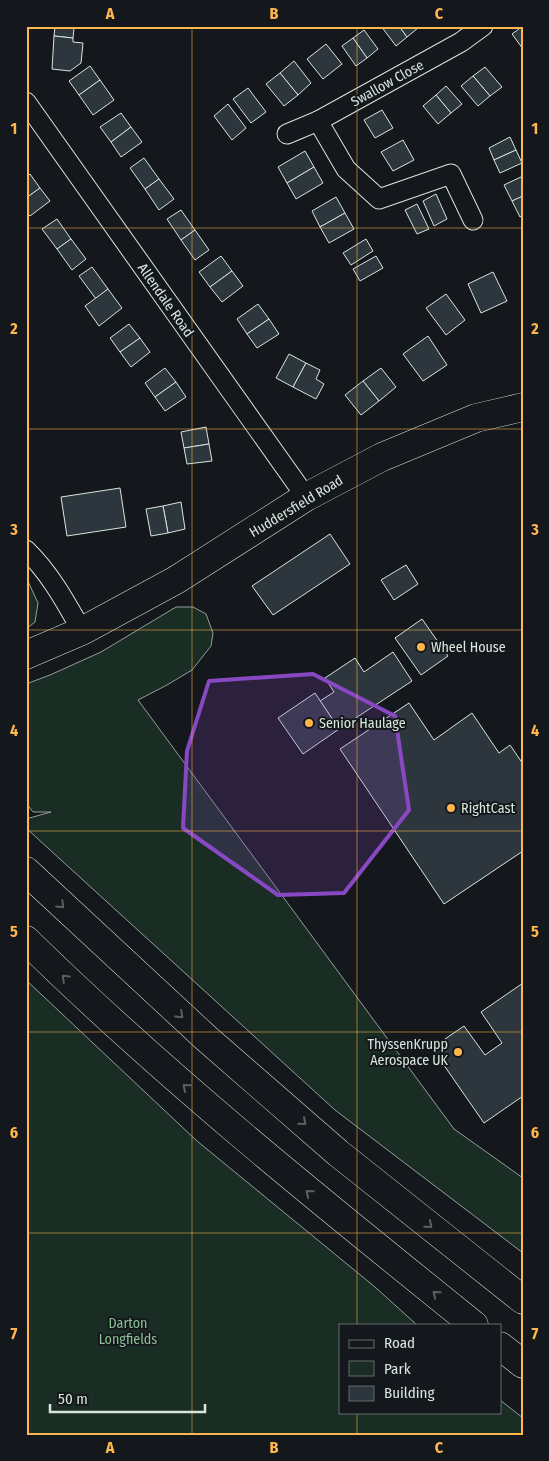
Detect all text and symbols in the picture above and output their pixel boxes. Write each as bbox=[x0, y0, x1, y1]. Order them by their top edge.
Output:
text: A bbox=[105, 4, 115, 23]
text: B bbox=[270, 4, 279, 23]
text: C bbox=[435, 4, 444, 23]
street label: Swallow Close bbox=[348, 56, 427, 110]
text: 1 bbox=[11, 119, 17, 138]
text: 1 bbox=[532, 119, 538, 138]
street label: Allendale Road bbox=[134, 260, 197, 340]
text: 2 bbox=[9, 319, 18, 338]
text: 2 bbox=[530, 319, 539, 338]
street label: Huddersfield Road bbox=[246, 472, 346, 541]
text: 3 bbox=[9, 520, 18, 539]
text: 3 bbox=[530, 520, 539, 539]
place label: Wheel House bbox=[431, 639, 506, 656]
marker: Wheel House bbox=[415, 641, 427, 653]
place label: Senior Haulage bbox=[319, 715, 406, 732]
marker: Senior Haulage bbox=[303, 717, 315, 729]
text: 4 bbox=[10, 721, 18, 740]
text: 4 bbox=[531, 721, 539, 740]
place label: RightCast bbox=[461, 800, 515, 817]
marker: RightCast bbox=[445, 802, 457, 814]
one-way arrow bbox=[56, 899, 65, 908]
text: 5 bbox=[10, 922, 18, 941]
text: 5 bbox=[531, 922, 539, 941]
one-way arrow bbox=[62, 975, 71, 984]
one-way arrow bbox=[175, 1010, 184, 1019]
place label: ThyssenKrupp Aerospace UK bbox=[367, 1036, 449, 1069]
marker: ThyssenKrupp Aerospace UK bbox=[452, 1046, 464, 1058]
one-way arrow bbox=[182, 1084, 191, 1093]
one-way arrow bbox=[297, 1117, 306, 1126]
text: 6 bbox=[10, 1123, 18, 1142]
text: 6 bbox=[531, 1123, 539, 1142]
one-way arrow bbox=[306, 1189, 315, 1198]
one-way arrow bbox=[423, 1220, 432, 1228]
one-way arrow bbox=[433, 1292, 442, 1300]
park label: Darton Longfields bbox=[99, 1315, 157, 1348]
text: 7 bbox=[11, 1324, 18, 1343]
legend bbox=[339, 1324, 502, 1414]
text: 7 bbox=[532, 1324, 539, 1343]
text: Road bbox=[384, 1334, 415, 1352]
text: Park bbox=[384, 1360, 411, 1378]
scale bar bbox=[50, 1381, 205, 1413]
text: Building bbox=[384, 1384, 435, 1402]
text: 50 m bbox=[58, 1390, 88, 1408]
text: A bbox=[105, 1438, 115, 1457]
text: B bbox=[270, 1438, 279, 1457]
text: C bbox=[435, 1438, 444, 1457]

